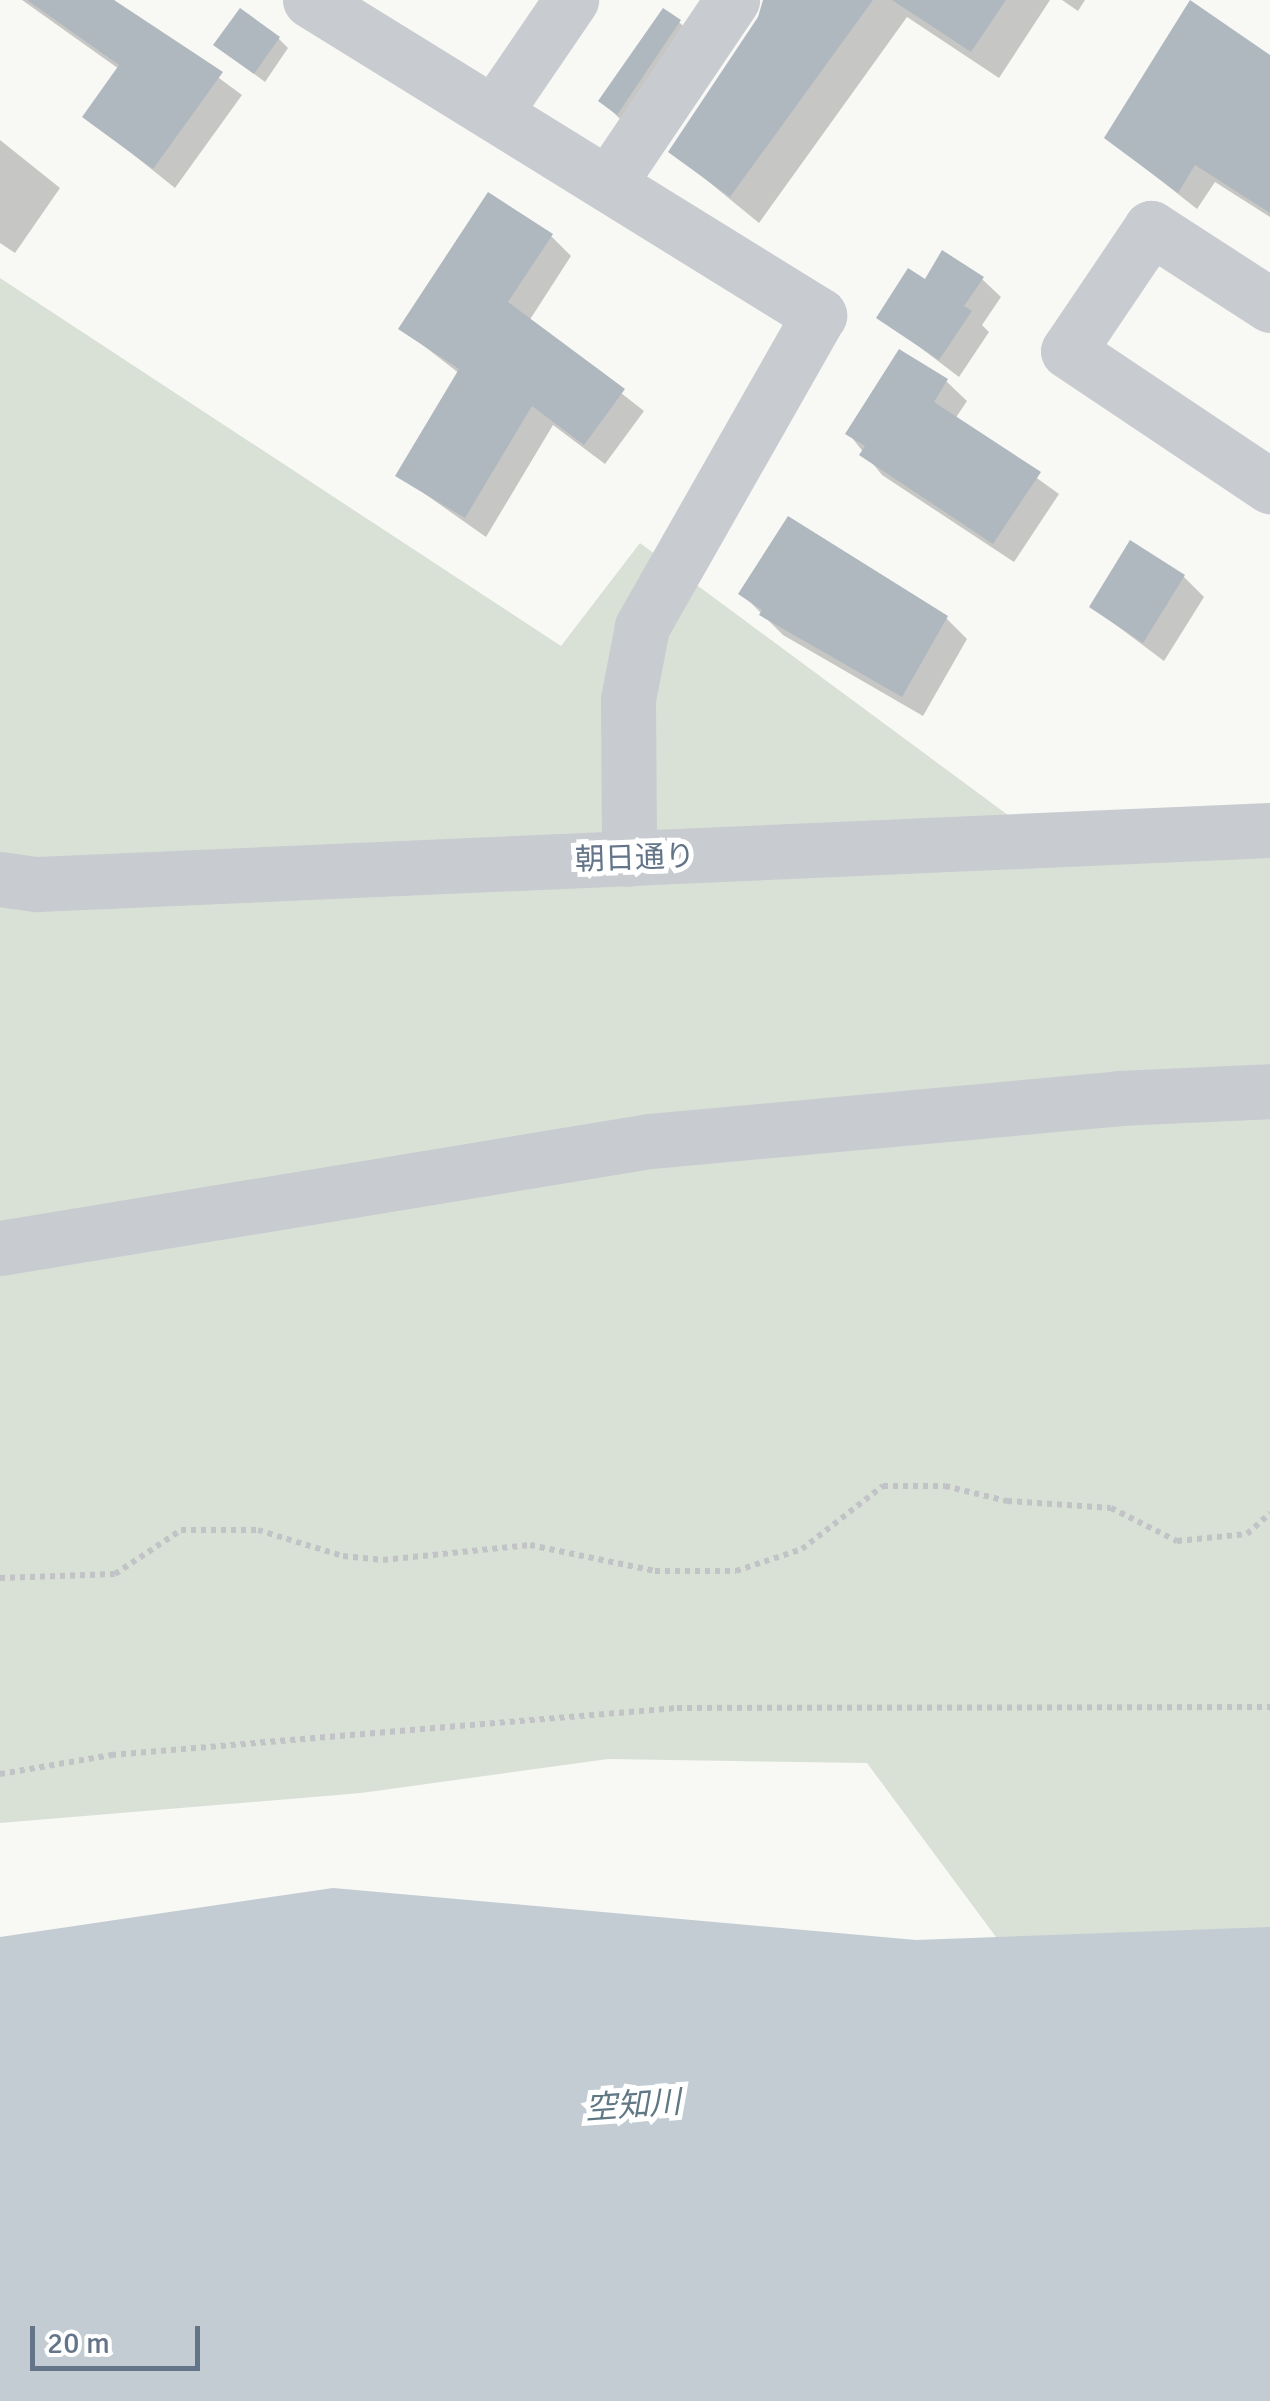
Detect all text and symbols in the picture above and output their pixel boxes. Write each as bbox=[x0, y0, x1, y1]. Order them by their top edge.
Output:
street label: 朝日通り bbox=[574, 839, 696, 879]
water label: 空知川 bbox=[584, 2083, 682, 2129]
scale bar bbox=[35, 2306, 205, 2368]
text: 20 m bbox=[47, 2325, 110, 2362]

